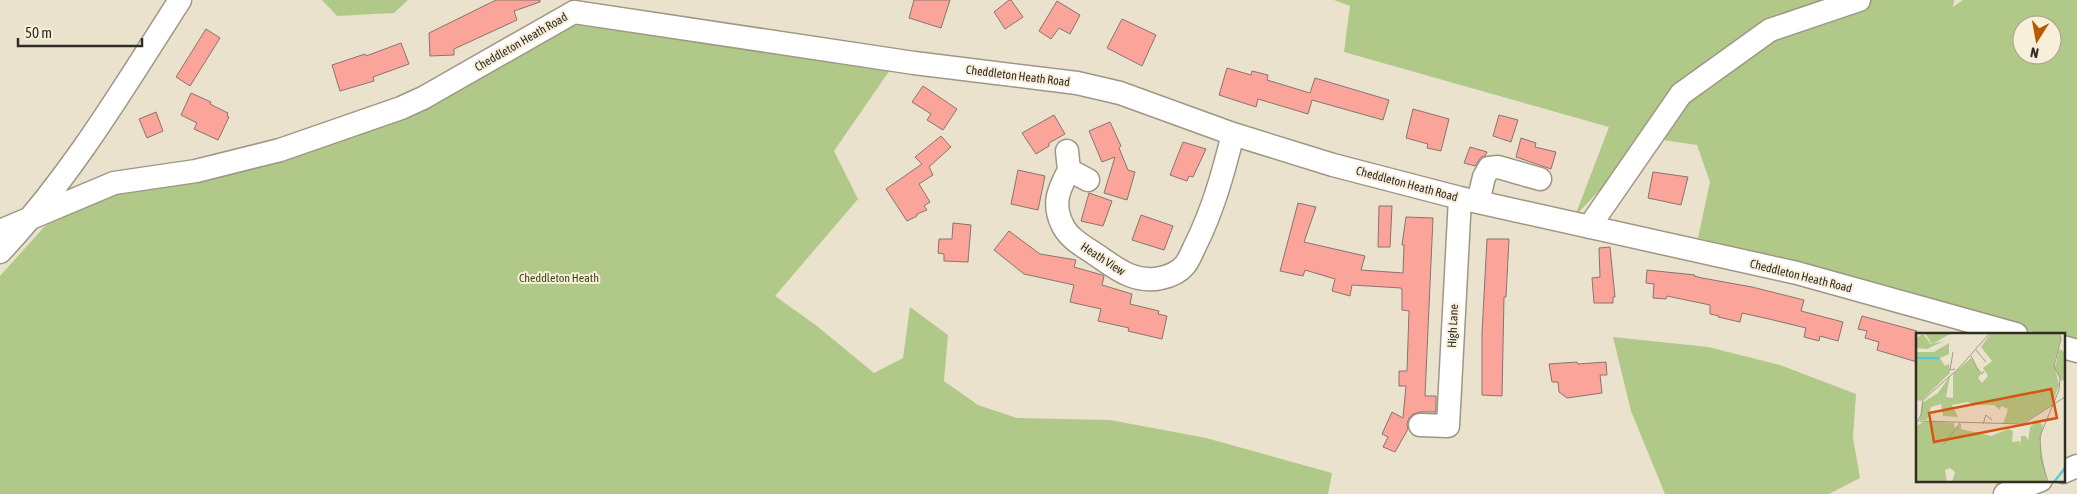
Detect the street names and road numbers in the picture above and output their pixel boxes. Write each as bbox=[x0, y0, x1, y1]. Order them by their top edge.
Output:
street label: Cheddleton Heath Road bbox=[472, 10, 570, 74]
street label: Cheddleton Heath Road bbox=[965, 63, 1071, 89]
street label: Cheddleton Heath Road bbox=[1355, 164, 1459, 204]
street label: Heath View bbox=[1078, 239, 1128, 279]
street label: Cheddleton Heath Road bbox=[1748, 257, 1854, 295]
street label: High Lane bbox=[1445, 304, 1461, 348]

